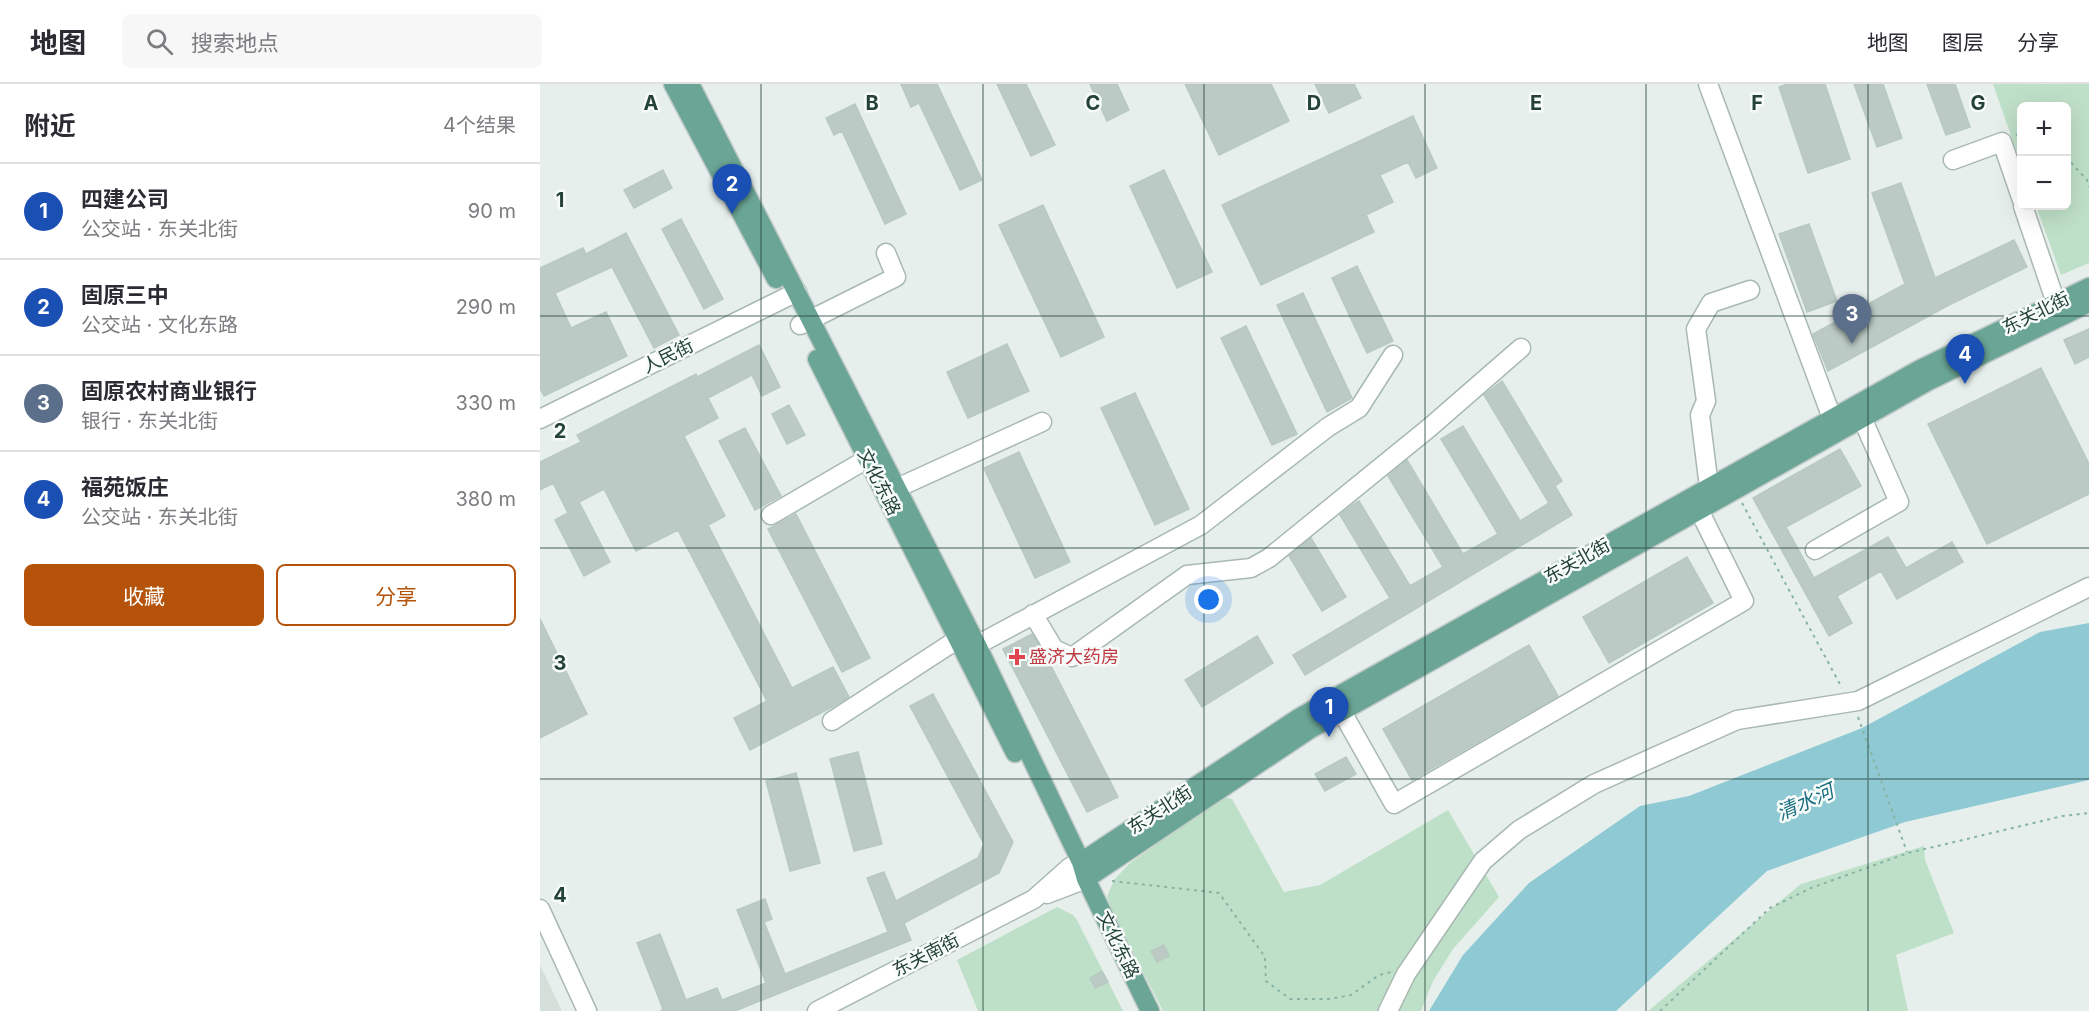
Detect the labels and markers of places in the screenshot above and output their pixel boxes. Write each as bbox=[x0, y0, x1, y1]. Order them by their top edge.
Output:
pin: 2 bbox=[712, 164, 752, 214]
pin: 3 bbox=[1832, 294, 1872, 344]
pin: 4 bbox=[1946, 334, 1984, 384]
place label: 盛济大药房 bbox=[1029, 646, 1119, 667]
marker: 盛济大药房 bbox=[1010, 650, 1024, 664]
pin: 1 bbox=[1310, 688, 1348, 737]

